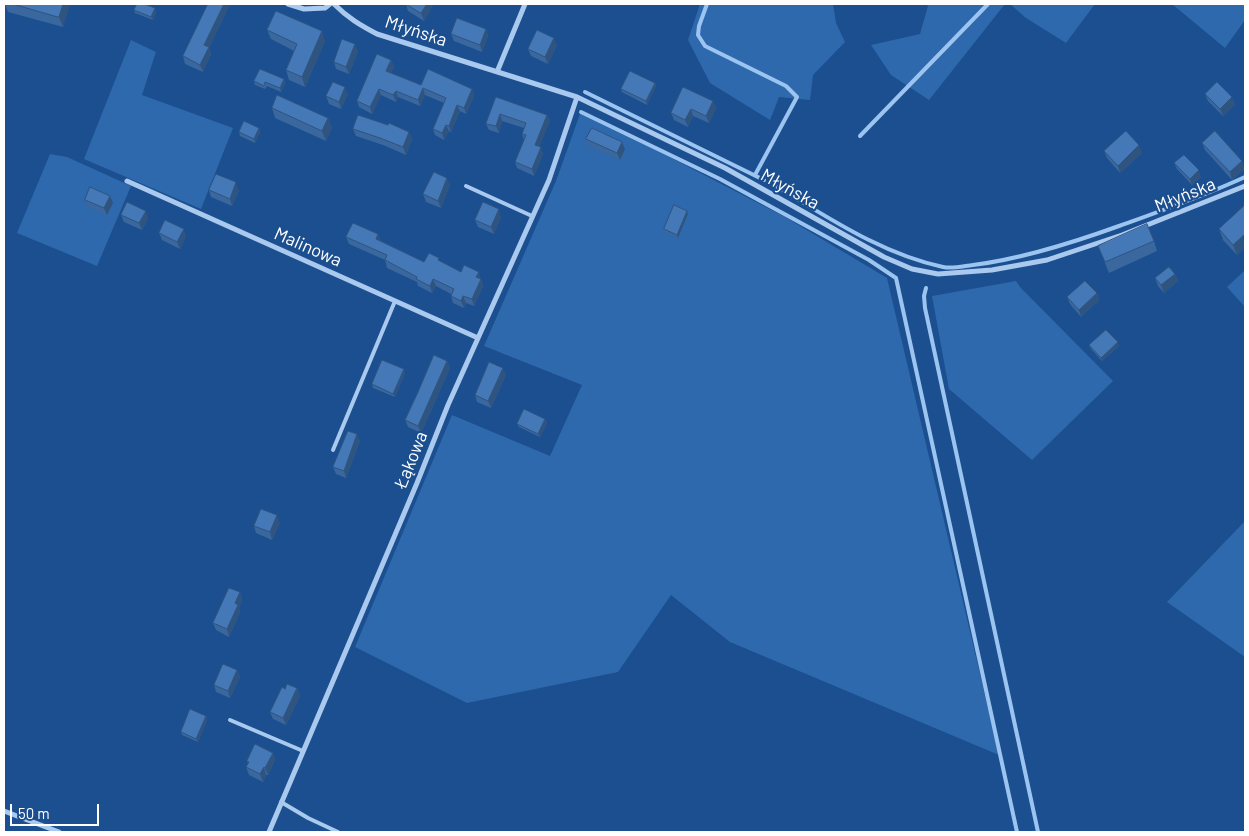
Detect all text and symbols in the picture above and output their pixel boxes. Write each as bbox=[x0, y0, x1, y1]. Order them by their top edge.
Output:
street label: Młyńska bbox=[382, 11, 450, 51]
street label: Młyńska bbox=[757, 164, 823, 214]
street label: Młyńska bbox=[1151, 173, 1219, 217]
street label: Malinowa bbox=[271, 223, 345, 271]
street label: Łąkowa bbox=[390, 428, 432, 492]
scale bar bbox=[12, 794, 101, 826]
text: 50 m bbox=[18, 804, 50, 822]

